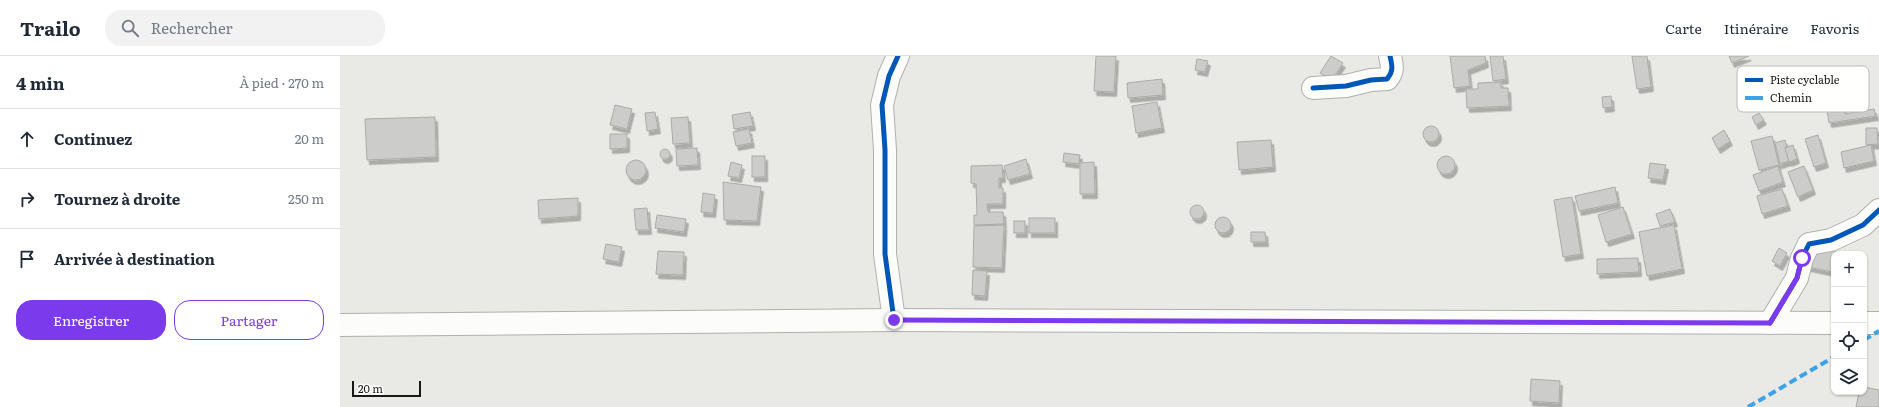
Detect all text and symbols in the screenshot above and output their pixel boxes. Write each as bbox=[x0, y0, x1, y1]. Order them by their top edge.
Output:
search box bbox=[105, 10, 385, 46]
text: Trailo bbox=[20, 14, 81, 42]
text: Rechercher bbox=[151, 16, 233, 39]
icon: search bbox=[119, 17, 141, 39]
text: Carte bbox=[1665, 18, 1702, 38]
text: Itinéraire bbox=[1724, 18, 1788, 38]
text: Favoris bbox=[1810, 18, 1859, 38]
legend bbox=[1737, 66, 1869, 112]
text: 4 min bbox=[16, 70, 65, 95]
text: Piste cyclable bbox=[1770, 71, 1840, 87]
text: À pied · 270 m bbox=[239, 73, 324, 92]
text: Chemin bbox=[1770, 89, 1812, 105]
text: Continuez bbox=[54, 127, 132, 150]
icon: ahead bbox=[16, 128, 38, 150]
text: 20 m bbox=[295, 129, 324, 148]
text: Tournez à droite bbox=[54, 187, 180, 210]
icon: right bbox=[16, 188, 38, 210]
text: 250 m bbox=[288, 189, 324, 208]
text: Arrivée à destination bbox=[54, 247, 215, 270]
icon: arrive bbox=[16, 248, 38, 270]
route start bbox=[1793, 249, 1811, 267]
map controls bbox=[1831, 251, 1867, 395]
button: + bbox=[1831, 251, 1867, 287]
button: − bbox=[1831, 287, 1867, 323]
button: Enregistrer bbox=[16, 300, 166, 340]
button: Partager bbox=[174, 300, 324, 340]
route end bbox=[885, 311, 903, 329]
button: locate bbox=[1831, 323, 1867, 359]
button: layers bbox=[1831, 359, 1867, 395]
scale bar bbox=[352, 379, 421, 398]
text: 20 m bbox=[358, 380, 383, 396]

